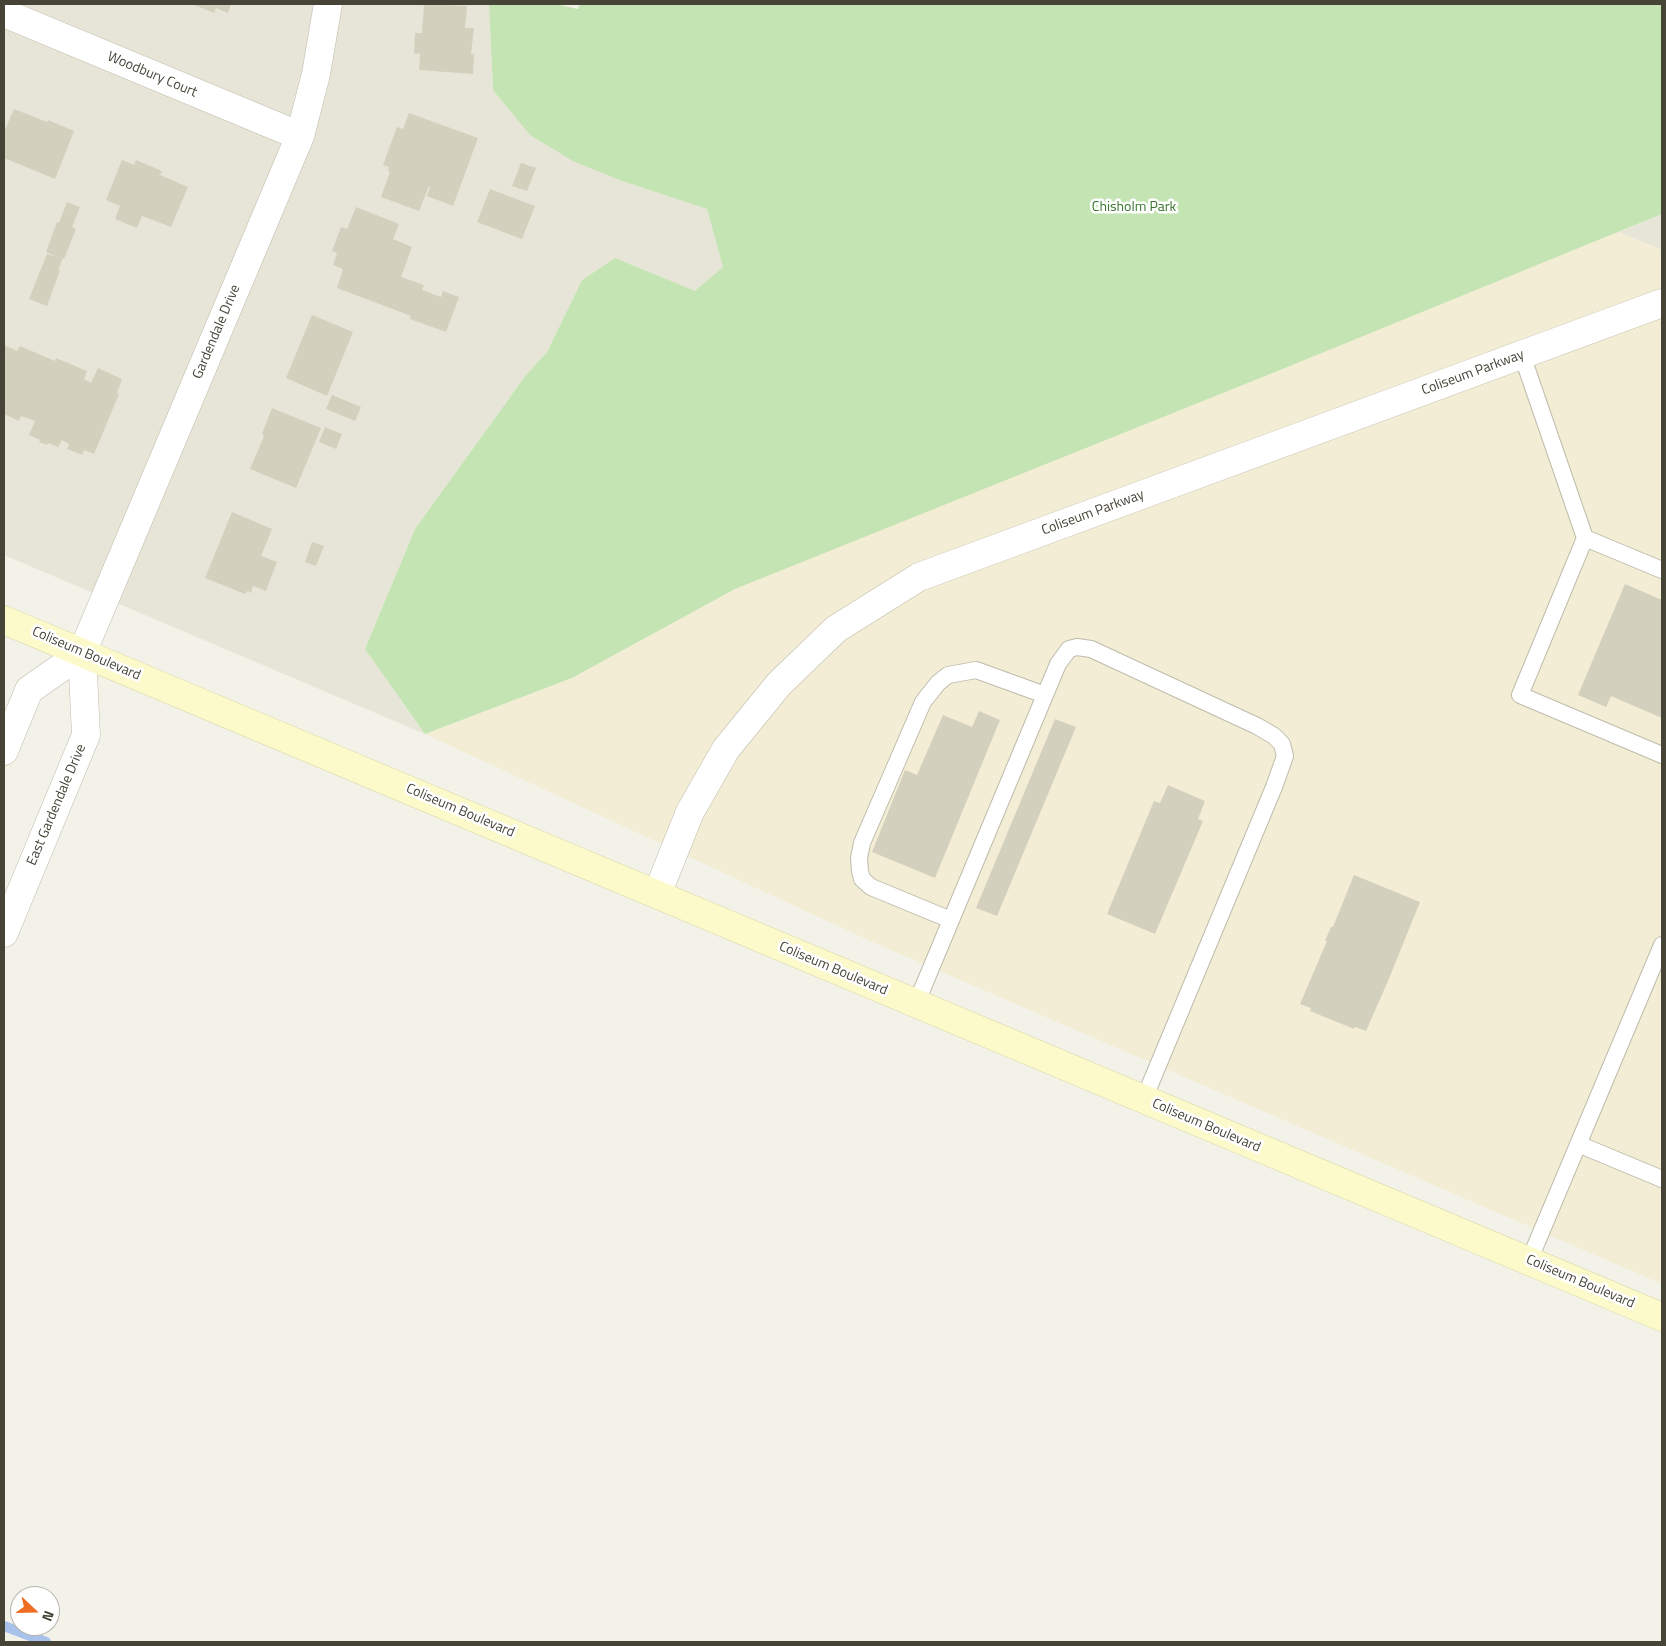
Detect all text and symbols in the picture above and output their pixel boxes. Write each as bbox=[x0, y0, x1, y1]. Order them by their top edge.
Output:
street label: Woodbury Court bbox=[105, 49, 199, 101]
park label: Chisholm Park bbox=[1092, 200, 1176, 216]
street label: Gardendale Drive bbox=[190, 282, 244, 382]
street label: Coliseum Parkway bbox=[1419, 347, 1527, 399]
street label: Coliseum Parkway bbox=[1039, 487, 1147, 539]
street label: Coliseum Boulevard bbox=[29, 624, 143, 684]
street label: East Gardendale Drive bbox=[24, 742, 90, 868]
street label: Coliseum Boulevard bbox=[403, 781, 517, 841]
street label: Coliseum Boulevard bbox=[776, 939, 890, 999]
street label: Coliseum Boulevard bbox=[1149, 1096, 1263, 1156]
street label: Coliseum Boulevard bbox=[1523, 1252, 1637, 1312]
north arrow bbox=[10, 1586, 60, 1636]
text: N bbox=[37, 1608, 60, 1624]

